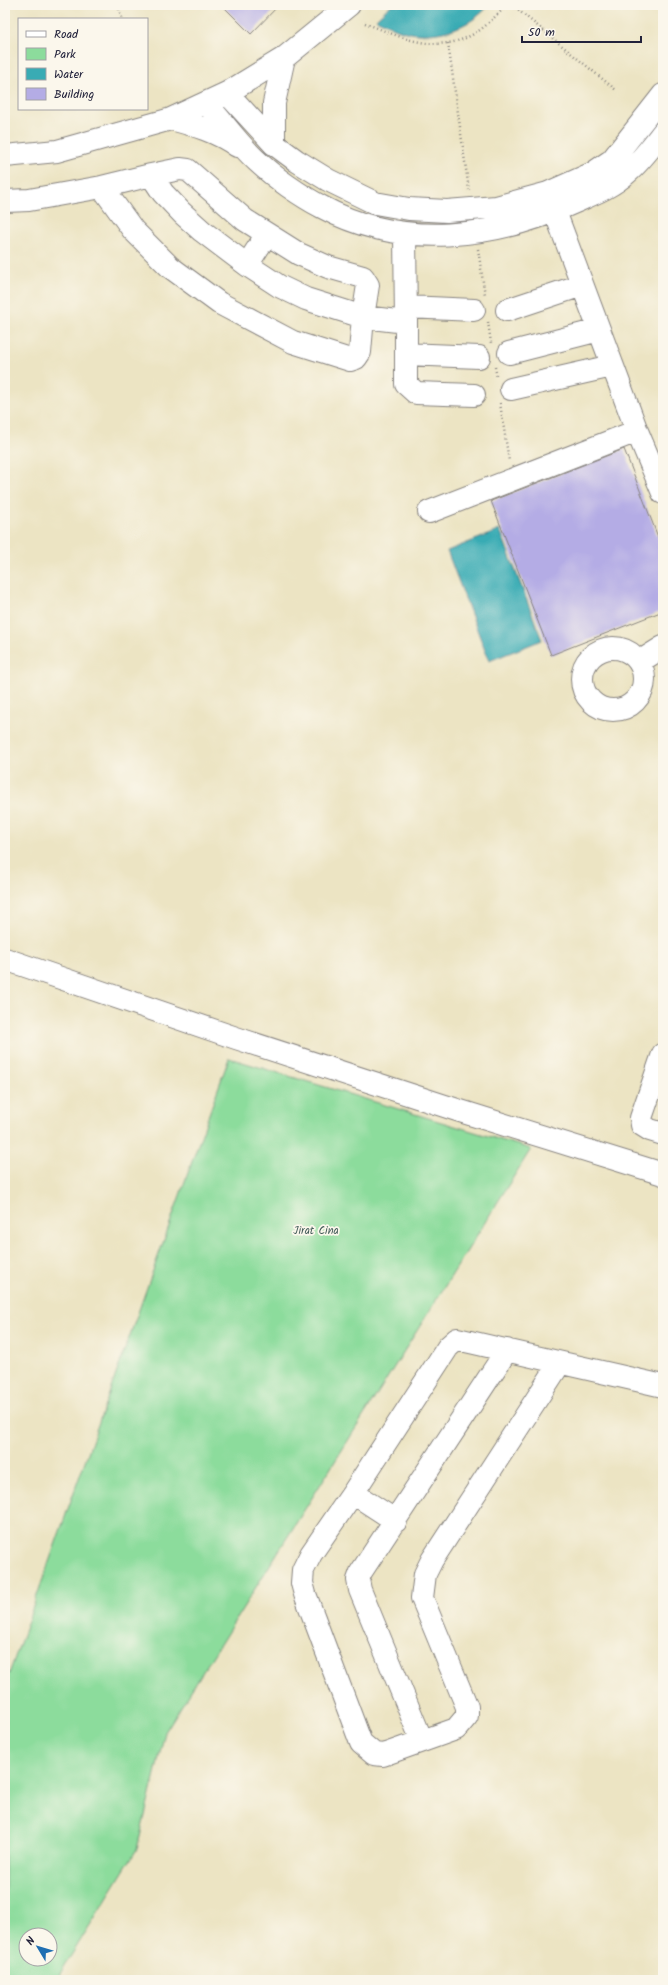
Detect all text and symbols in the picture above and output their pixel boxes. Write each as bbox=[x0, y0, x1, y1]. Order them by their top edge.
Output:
legend bbox=[18, 18, 148, 110]
scale bar bbox=[522, 18, 641, 44]
text: 50 m bbox=[528, 23, 555, 42]
text: Road bbox=[54, 25, 79, 44]
text: Park bbox=[54, 45, 76, 64]
text: Water bbox=[54, 65, 84, 84]
text: Building bbox=[54, 85, 94, 104]
park label: Jirat Cina bbox=[293, 1222, 339, 1240]
north arrow bbox=[18, 1927, 58, 1967]
text: N bbox=[22, 1933, 40, 1950]

